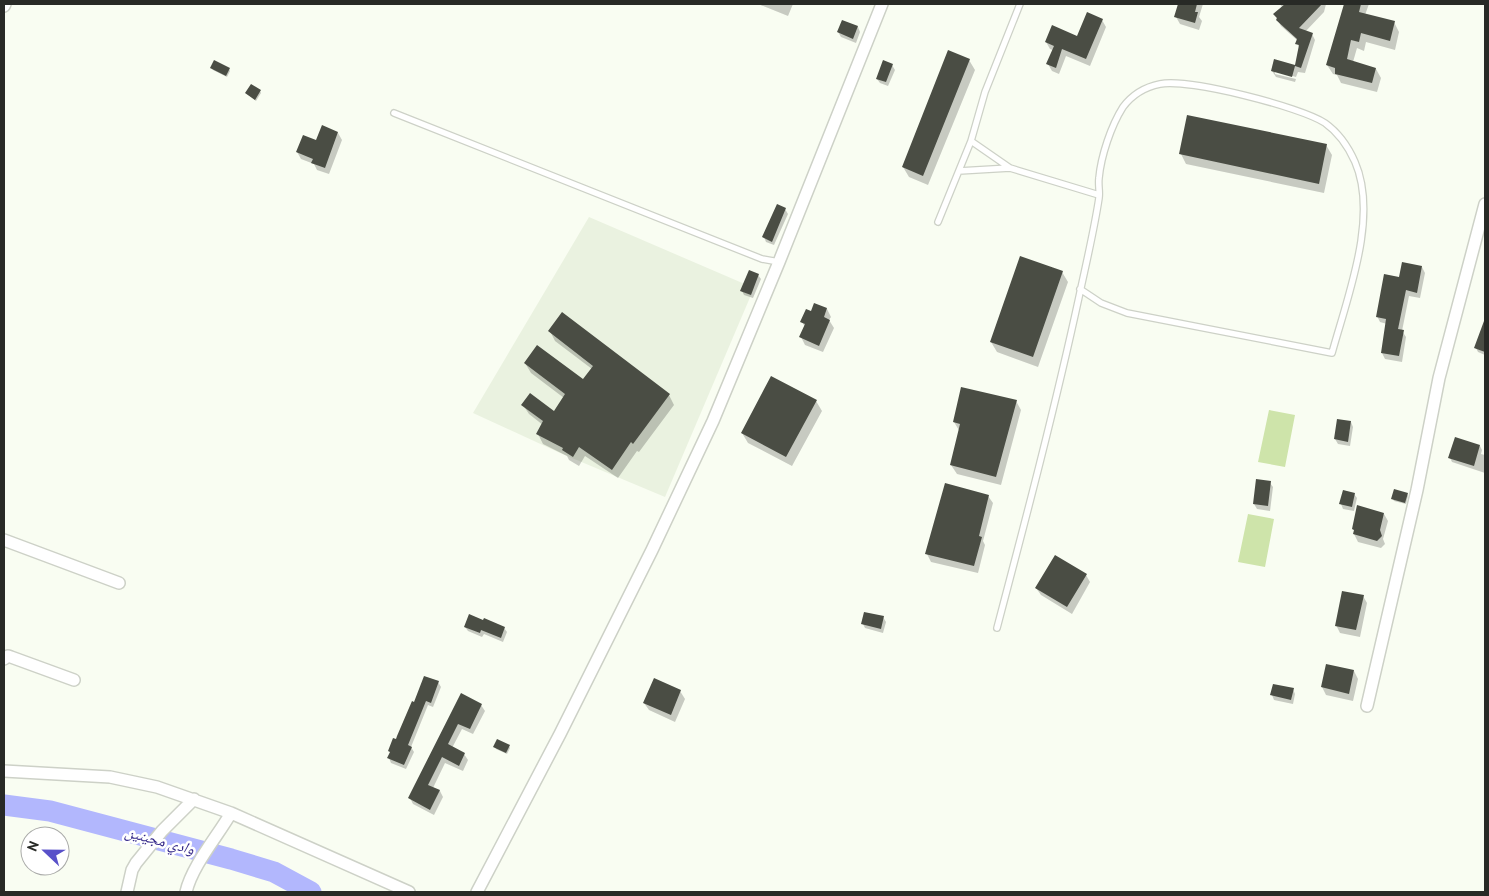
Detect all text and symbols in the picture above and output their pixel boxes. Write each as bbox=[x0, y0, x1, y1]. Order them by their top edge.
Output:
water label: وادي مجينين bbox=[123, 822, 197, 861]
north arrow bbox=[20, 826, 70, 876]
text: N bbox=[23, 838, 43, 854]

